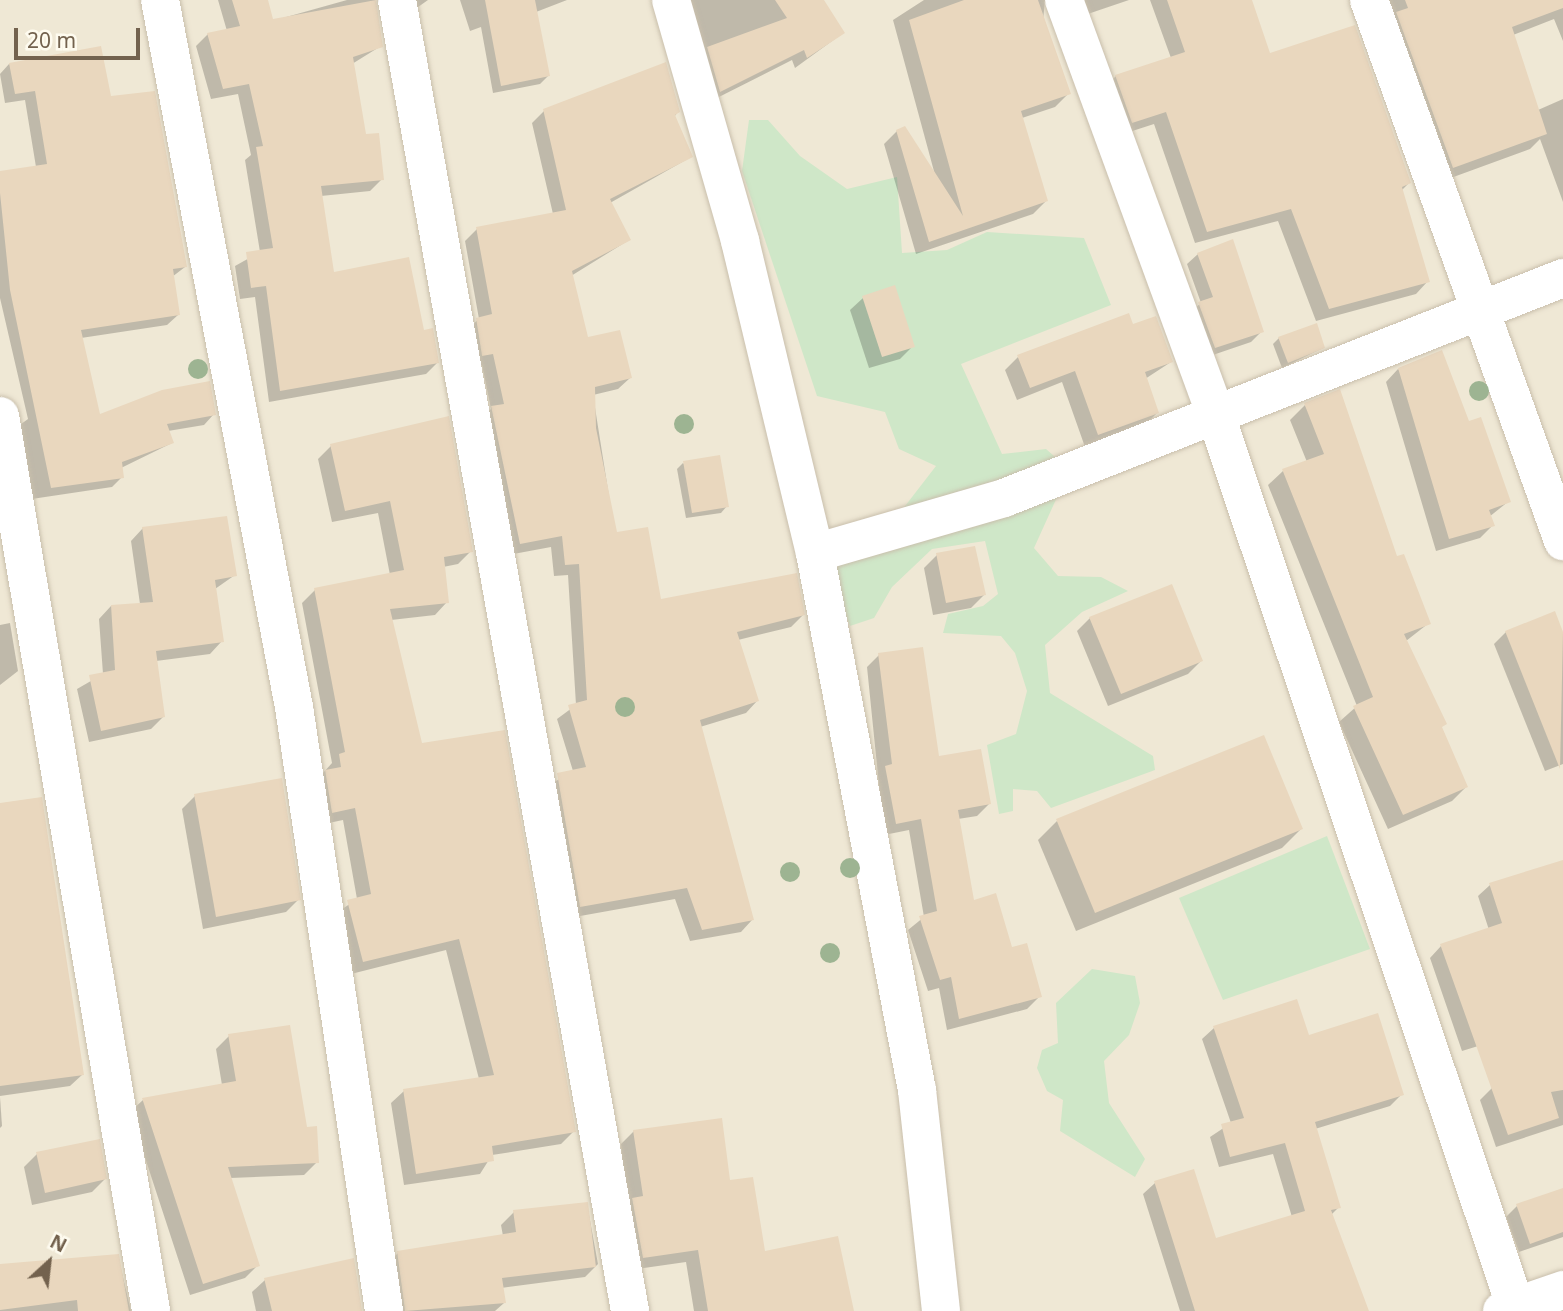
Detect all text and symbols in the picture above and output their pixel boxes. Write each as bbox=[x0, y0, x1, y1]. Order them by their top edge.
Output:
scale bar bbox=[18, 14, 144, 58]
text: 20 m bbox=[27, 26, 76, 54]
north arrow bbox=[14, 1227, 84, 1297]
text: N bbox=[46, 1228, 71, 1258]

